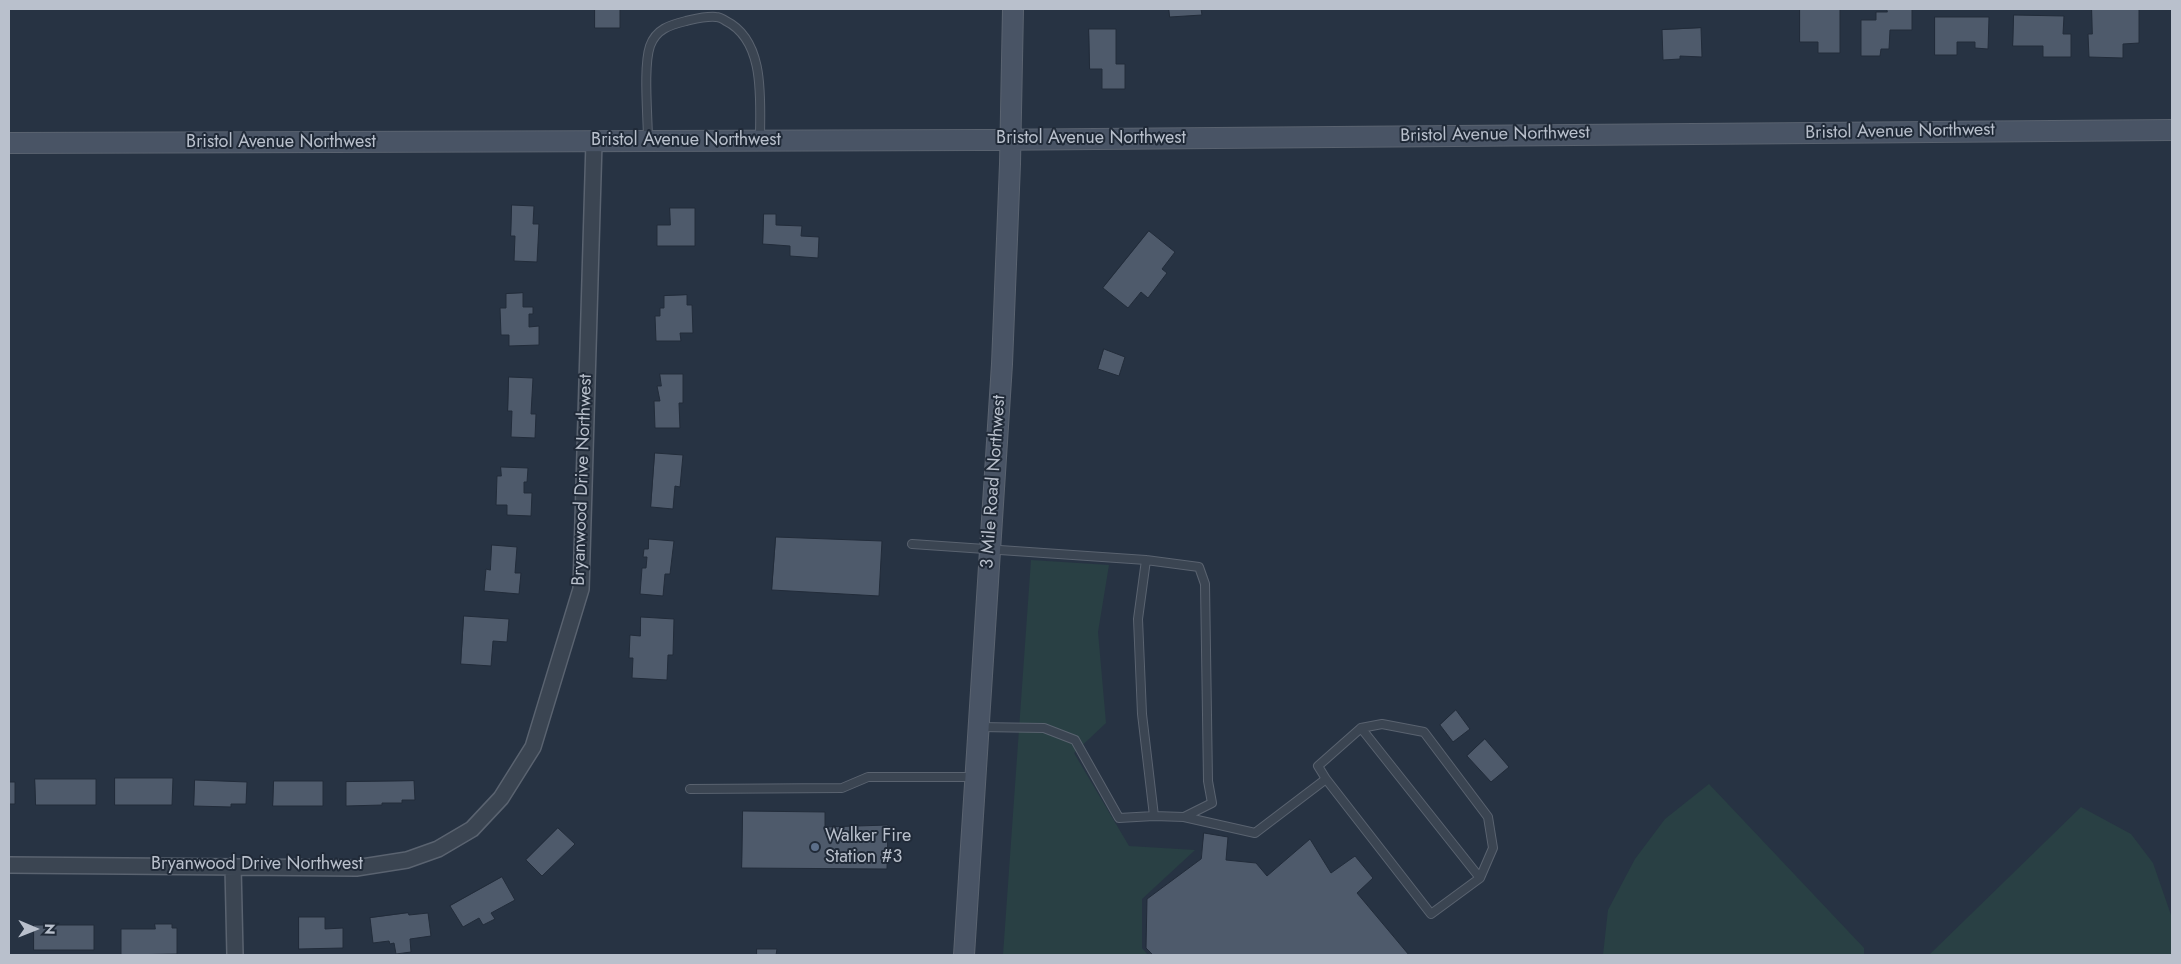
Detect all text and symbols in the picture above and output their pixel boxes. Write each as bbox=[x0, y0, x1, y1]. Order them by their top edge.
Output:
street label: Bristol Avenue Northwest bbox=[1805, 120, 1995, 144]
street label: Bristol Avenue Northwest bbox=[1400, 123, 1590, 147]
street label: Bristol Avenue Northwest bbox=[996, 128, 1186, 150]
street label: Bristol Avenue Northwest bbox=[591, 130, 781, 152]
street label: Bristol Avenue Northwest bbox=[186, 132, 376, 154]
street label: Bryanwood Drive Northwest bbox=[569, 374, 597, 586]
street label: 3 Mile Road Northwest bbox=[977, 394, 1011, 570]
place label: Walker Fire Station #3 bbox=[825, 826, 911, 869]
marker: Walker Fire Station #3 bbox=[809, 841, 821, 853]
street label: Bryanwood Drive Northwest bbox=[151, 854, 363, 876]
north arrow bbox=[10, 904, 60, 954]
text: N bbox=[40, 924, 60, 935]

